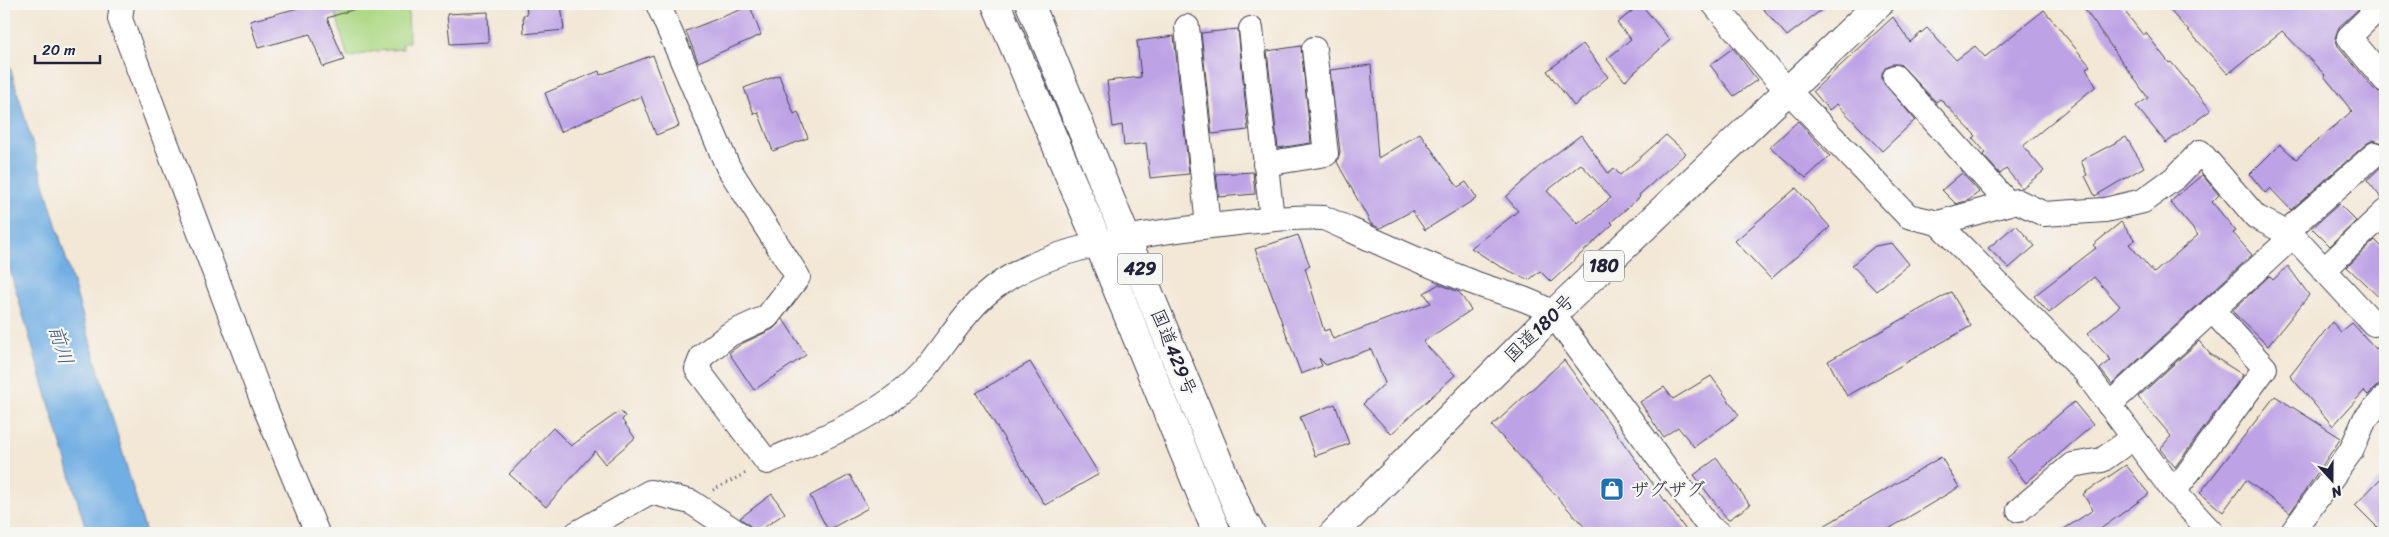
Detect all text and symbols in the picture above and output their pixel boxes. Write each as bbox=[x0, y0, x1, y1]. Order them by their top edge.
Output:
scale bar bbox=[35, 32, 100, 64]
text: 20 m bbox=[42, 37, 76, 63]
road number: 180 bbox=[1584, 250, 1624, 282]
road number: 429 bbox=[1118, 253, 1162, 284]
street label: 国道180号 bbox=[1496, 285, 1582, 371]
street label: 国道429号 bbox=[1142, 303, 1206, 401]
water label: 前川 bbox=[38, 321, 84, 369]
north arrow bbox=[2306, 454, 2356, 504]
place label: ザグザグ bbox=[1630, 473, 1705, 506]
shop icon: ザグザグ bbox=[1599, 476, 1625, 502]
text: N bbox=[2327, 478, 2346, 505]

